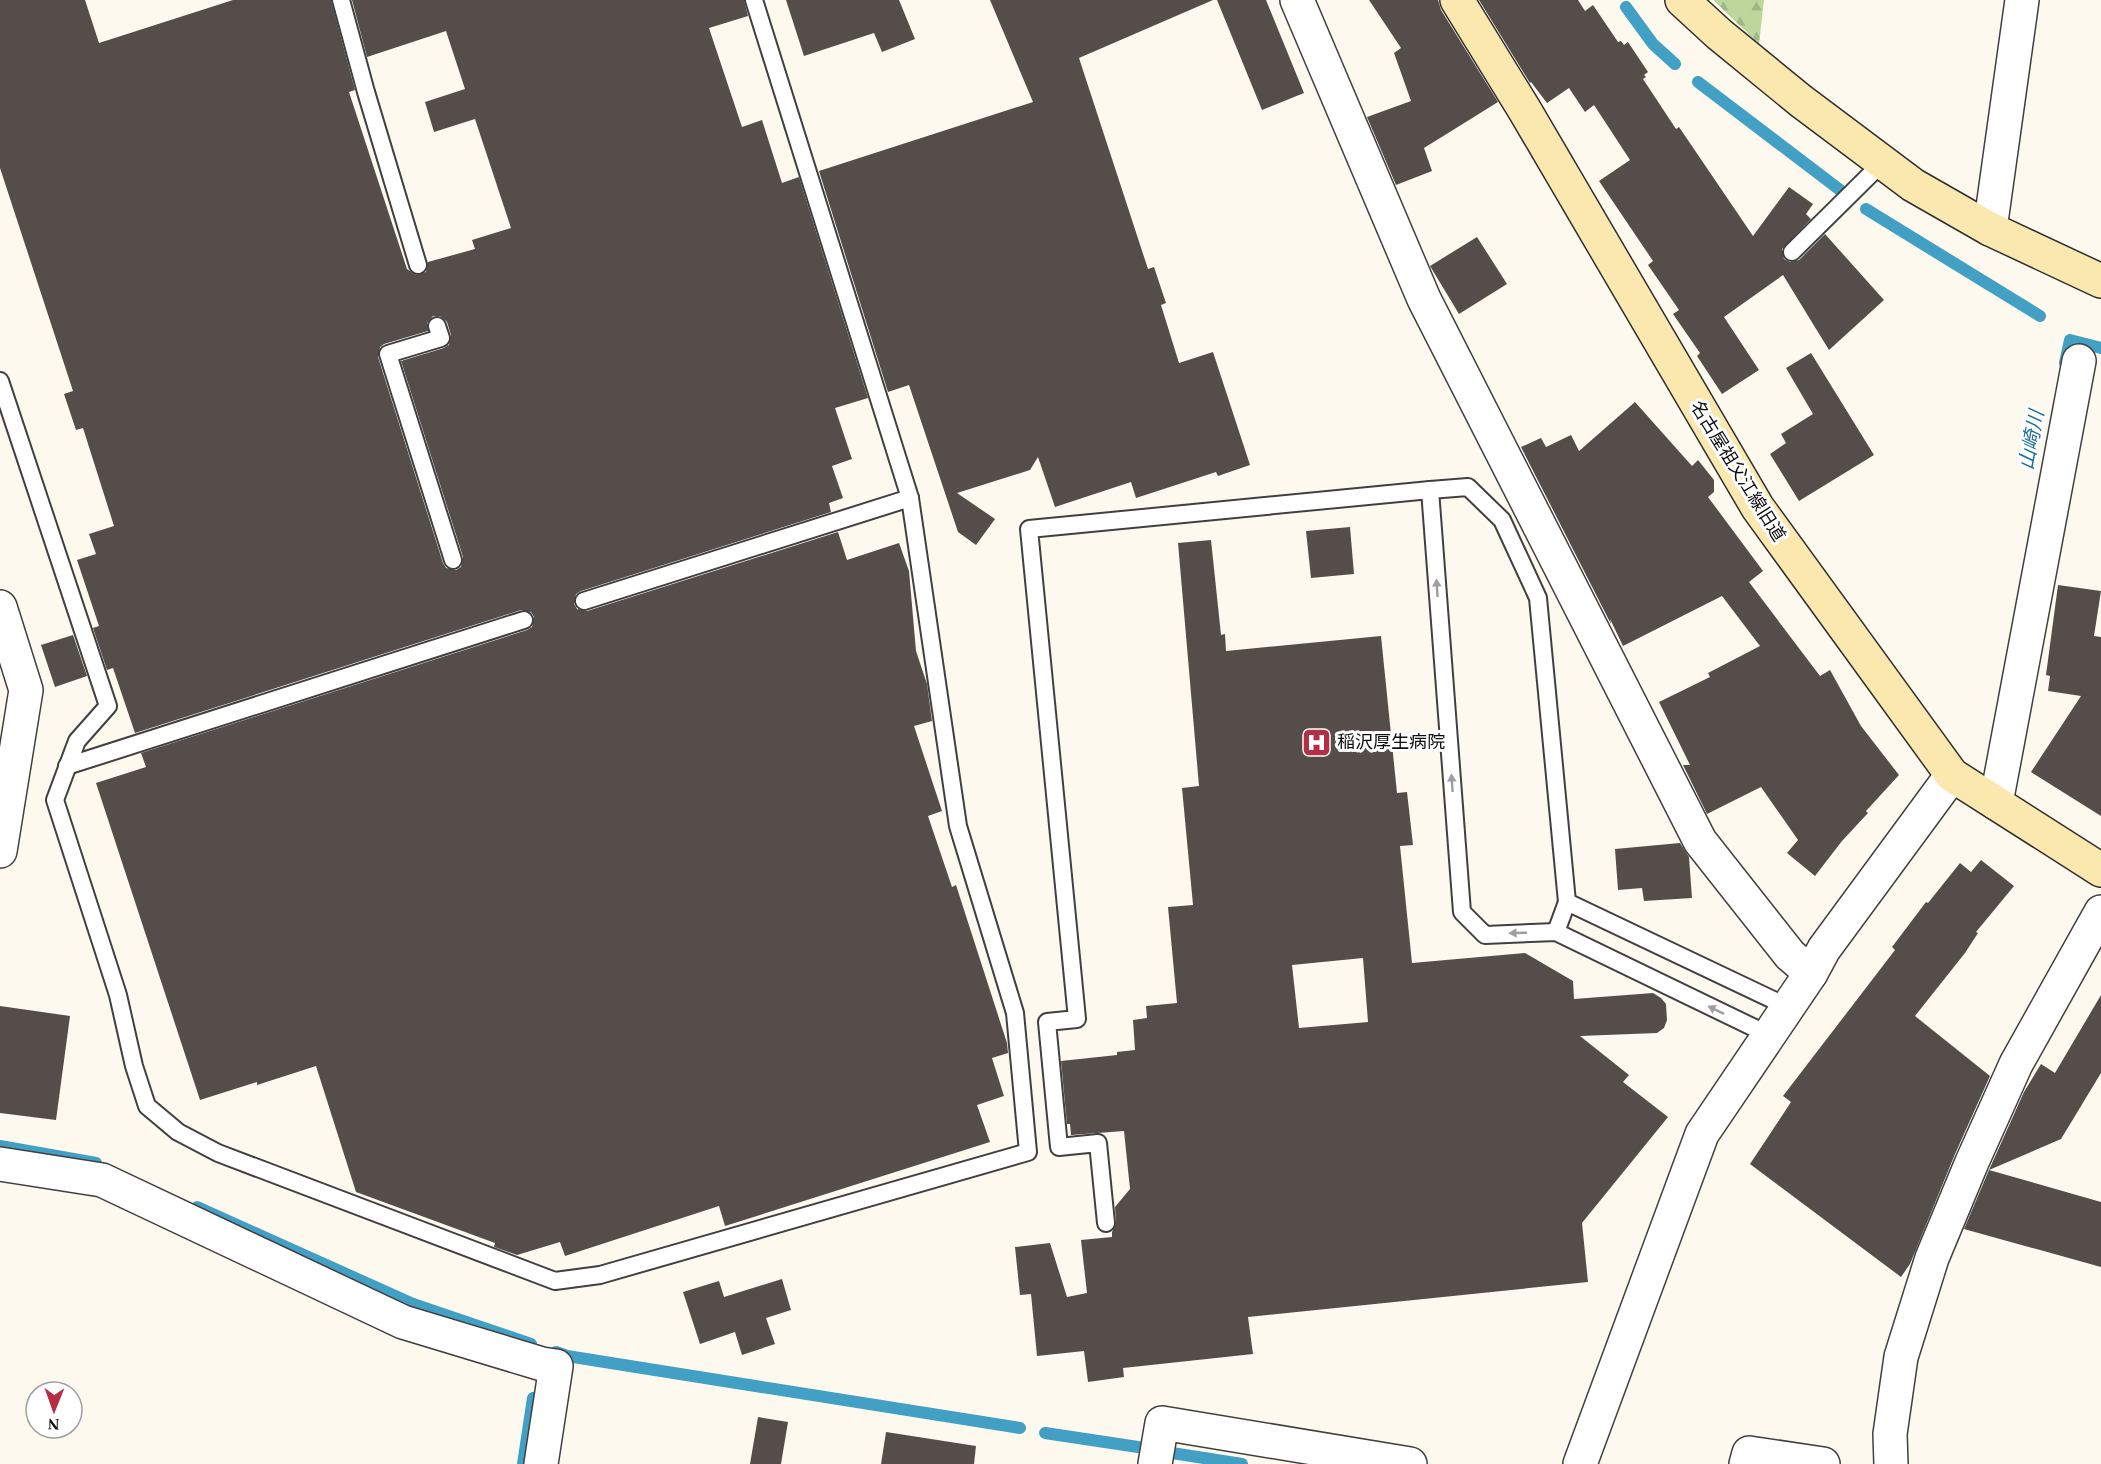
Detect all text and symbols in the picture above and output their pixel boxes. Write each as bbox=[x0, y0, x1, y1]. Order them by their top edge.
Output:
street label: 名古屋祖父江線旧道 bbox=[1687, 397, 1789, 545]
water label: 山崎川 bbox=[2014, 406, 2048, 472]
one-way arrow bbox=[1432, 579, 1442, 598]
hospital icon: 稲沢厚生病院 bbox=[1300, 726, 1332, 758]
place label: 稲沢厚生病院 bbox=[1337, 732, 1445, 752]
one-way arrow bbox=[1448, 773, 1457, 792]
one-way arrow bbox=[1509, 929, 1528, 938]
one-way arrow bbox=[1708, 1005, 1725, 1014]
north arrow bbox=[24, 1380, 84, 1440]
text: N bbox=[47, 1416, 60, 1433]

